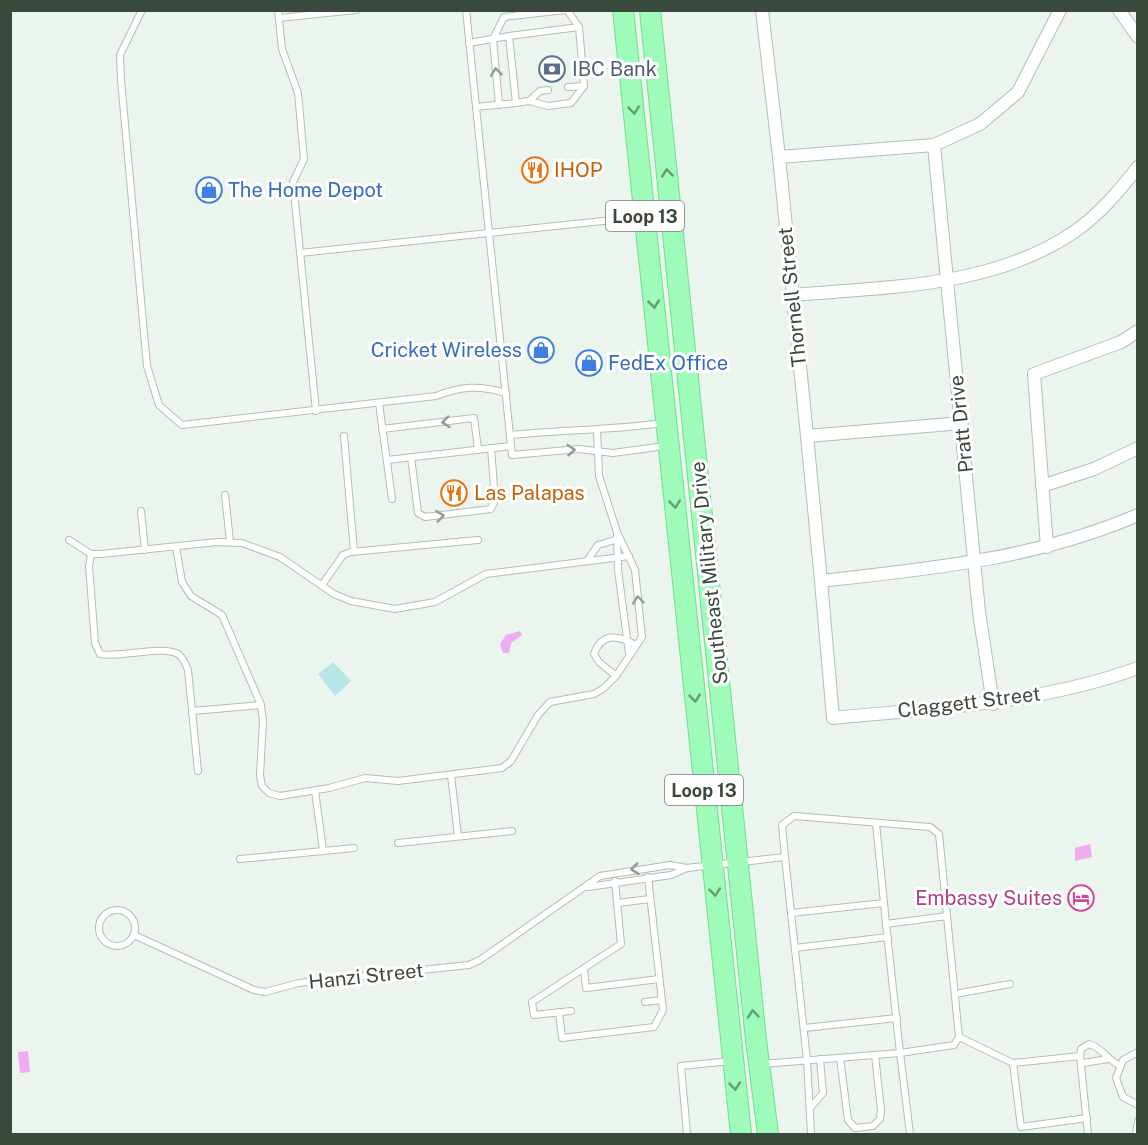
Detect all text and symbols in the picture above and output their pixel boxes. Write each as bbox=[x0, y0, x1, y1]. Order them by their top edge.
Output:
bank icon: IBC Bank bbox=[537, 54, 567, 84]
place label: IBC Bank bbox=[572, 57, 657, 81]
one-way arrow bbox=[490, 67, 503, 76]
one-way arrow bbox=[627, 106, 640, 115]
restaurant icon: IHOP bbox=[520, 155, 550, 185]
place label: IHOP bbox=[554, 158, 603, 182]
one-way arrow bbox=[661, 168, 673, 178]
shop icon: The Home Depot bbox=[194, 175, 224, 205]
place label: The Home Depot bbox=[228, 178, 383, 202]
road number: Loop 13 bbox=[606, 201, 684, 231]
street label: Thornell Street bbox=[773, 226, 811, 368]
one-way arrow bbox=[647, 300, 660, 309]
shop icon: Cricket Wireless bbox=[526, 335, 556, 365]
place label: Cricket Wireless bbox=[371, 338, 522, 362]
shop icon: FedEx Office bbox=[574, 348, 604, 378]
place label: FedEx Office bbox=[608, 351, 728, 375]
street label: Pratt Drive bbox=[944, 374, 978, 474]
one-way arrow bbox=[442, 415, 451, 427]
one-way arrow bbox=[566, 444, 575, 457]
street label: Southeast Military Drive bbox=[685, 460, 733, 686]
restaurant icon: Las Palapas bbox=[439, 478, 469, 508]
place label: Las Palapas bbox=[474, 481, 585, 505]
one-way arrow bbox=[668, 499, 681, 509]
one-way arrow bbox=[435, 510, 444, 522]
one-way arrow bbox=[632, 596, 645, 605]
street label: Claggett Street bbox=[896, 681, 1042, 723]
one-way arrow bbox=[688, 693, 701, 702]
road number: Loop 13 bbox=[665, 775, 743, 805]
one-way arrow bbox=[631, 863, 640, 875]
hotel icon: Embassy Suites bbox=[1066, 883, 1096, 913]
place label: Embassy Suites bbox=[915, 886, 1062, 910]
one-way arrow bbox=[708, 887, 721, 896]
street label: Hanzi Street bbox=[307, 958, 425, 994]
one-way arrow bbox=[747, 1009, 760, 1018]
one-way arrow bbox=[729, 1081, 741, 1090]

